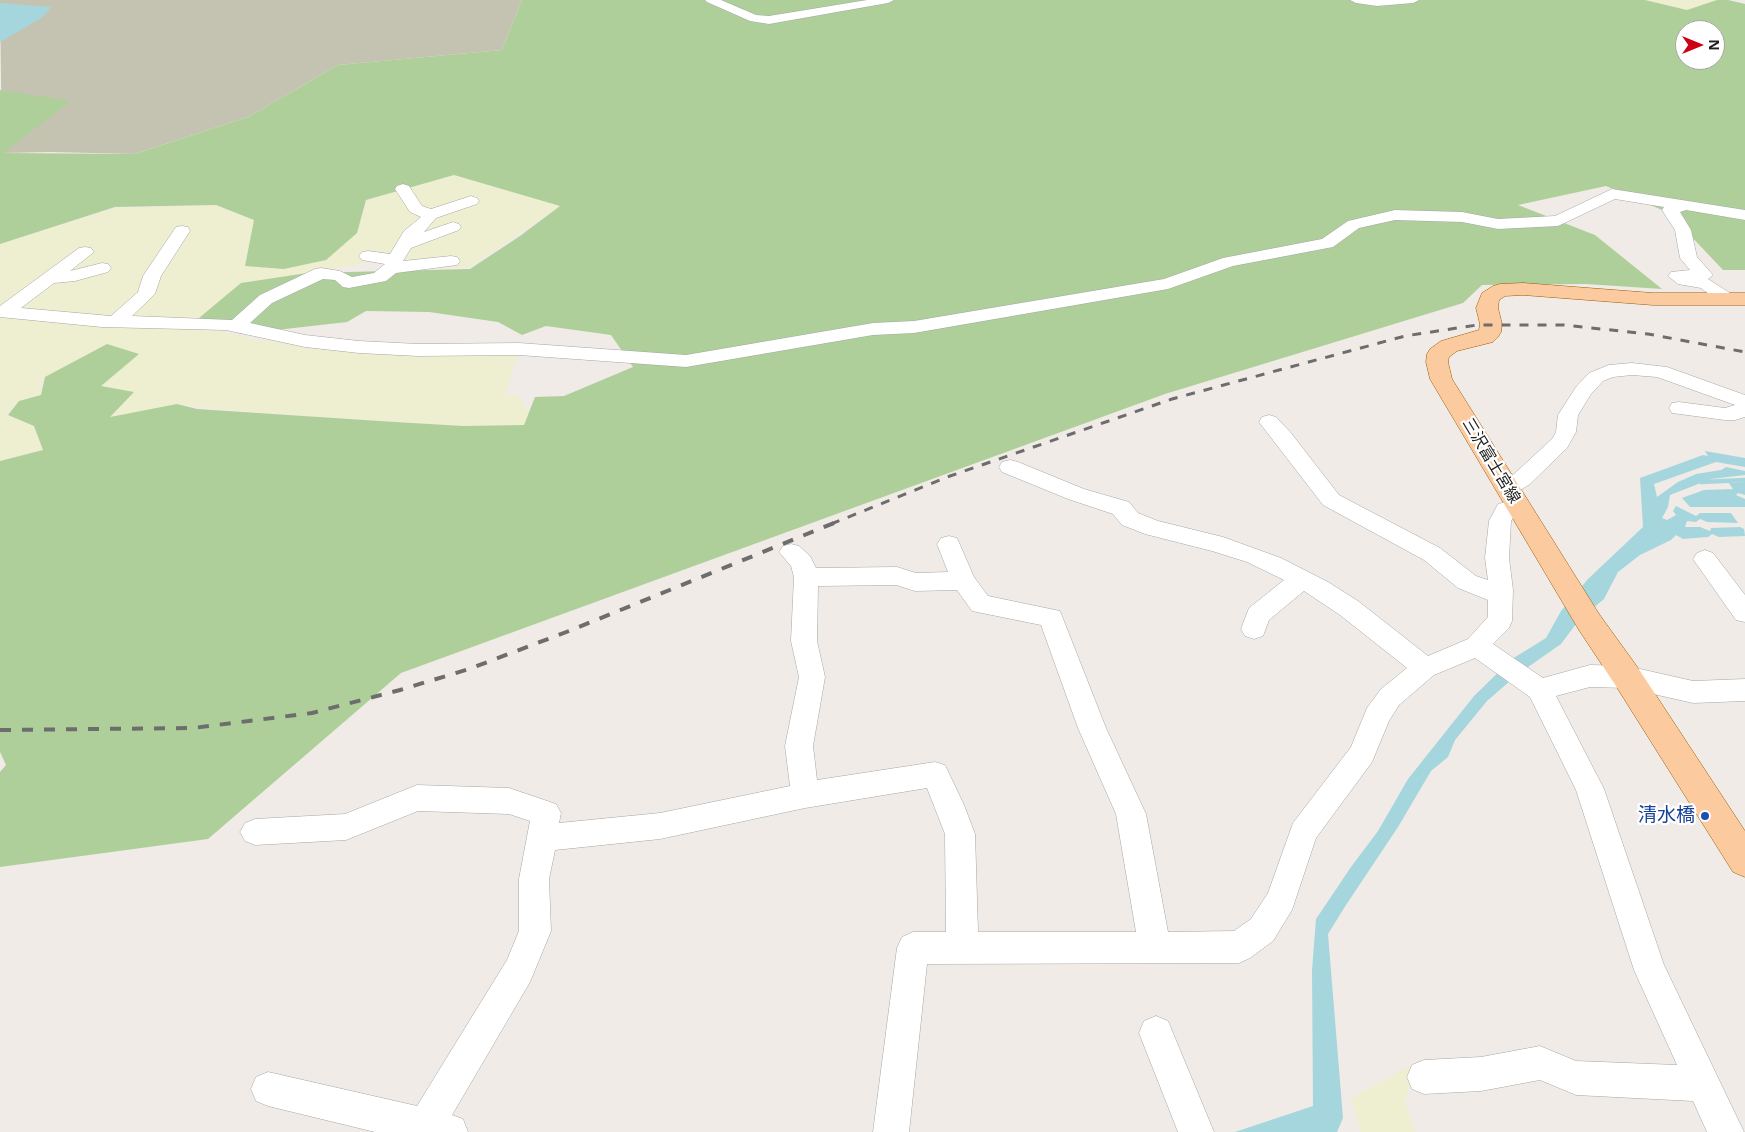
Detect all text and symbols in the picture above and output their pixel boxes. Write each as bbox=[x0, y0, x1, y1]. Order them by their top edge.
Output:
north arrow bbox=[1675, 20, 1725, 70]
text: N bbox=[1705, 39, 1724, 51]
street label: 三沢富士宮線 bbox=[1458, 415, 1524, 507]
place label: 清水橋 bbox=[1638, 805, 1695, 827]
marker: 清水橋 bbox=[1699, 810, 1711, 822]

